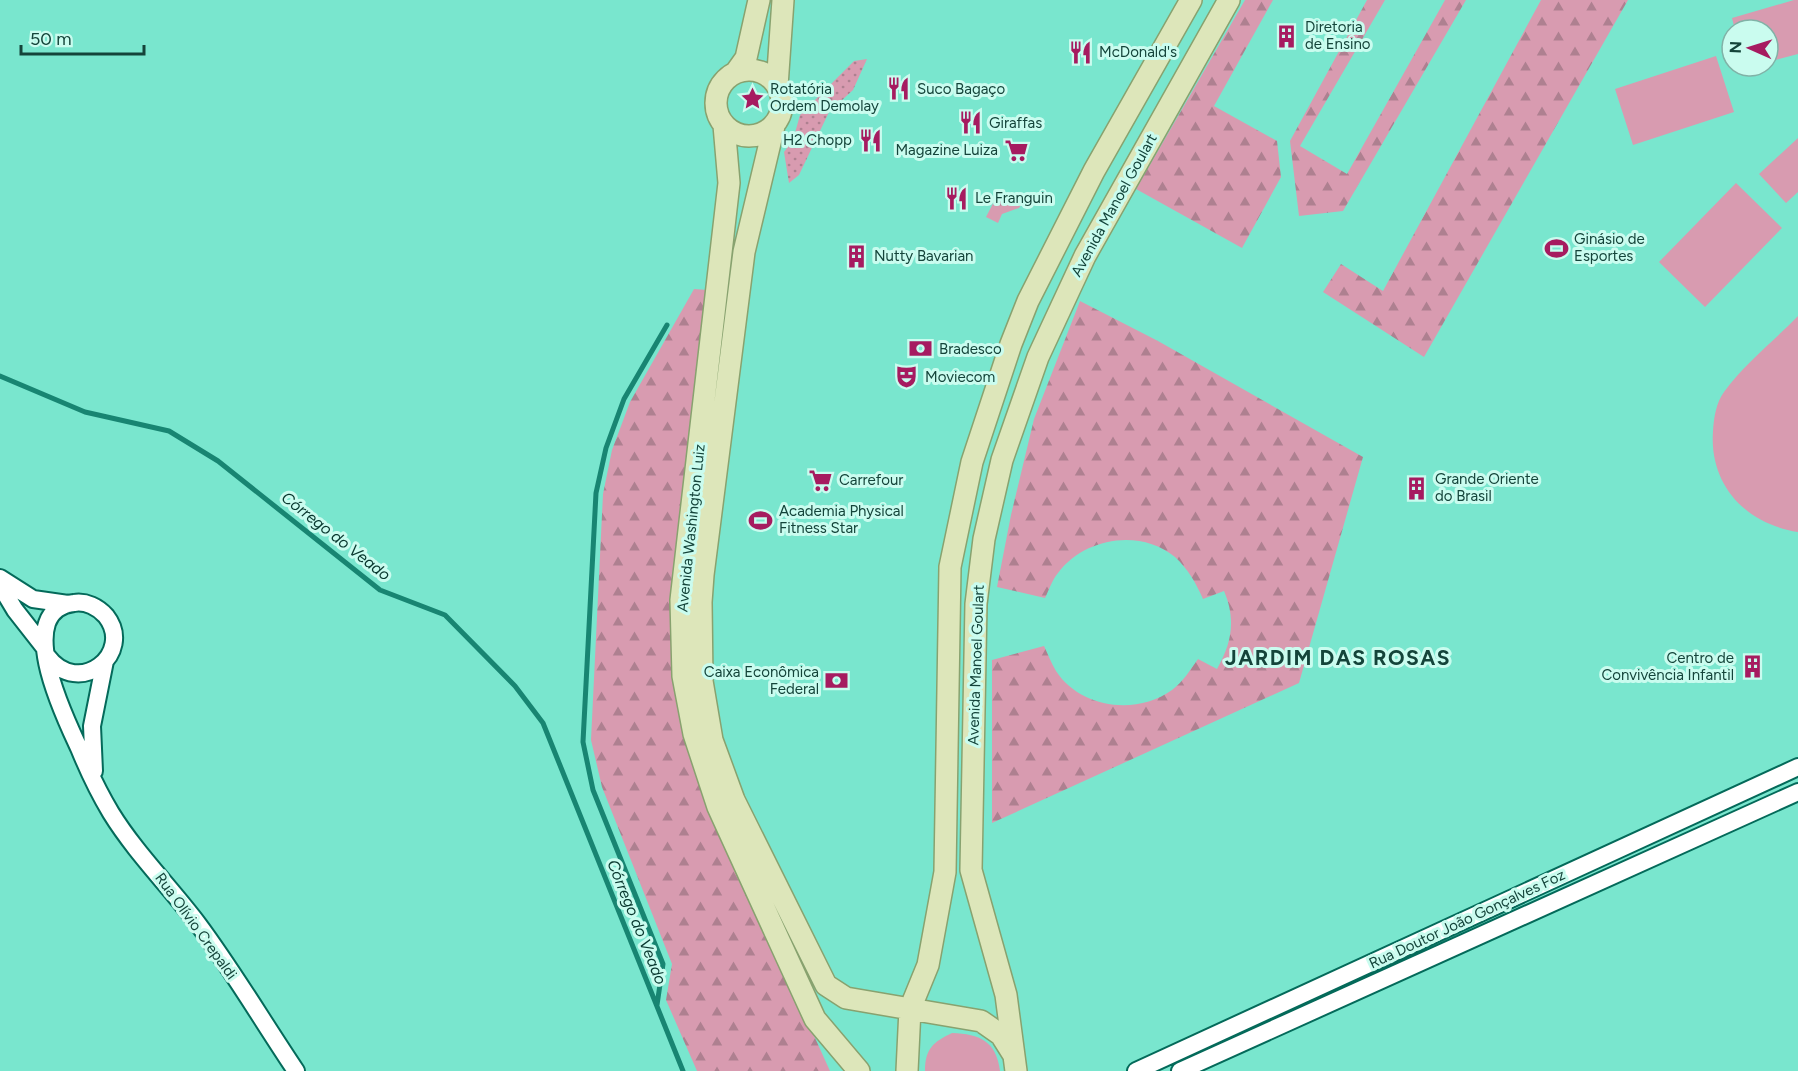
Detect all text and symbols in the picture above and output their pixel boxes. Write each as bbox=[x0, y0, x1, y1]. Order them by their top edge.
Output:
scale bar bbox=[21, 18, 144, 56]
place label: Diretoria de Ensino bbox=[1305, 18, 1371, 53]
north arrow bbox=[1720, 18, 1780, 78]
building icon: Diretoria de Ensino bbox=[1274, 23, 1300, 49]
text: 50 m bbox=[30, 28, 72, 50]
restaurant icon: McDonald's bbox=[1068, 39, 1094, 65]
text: N bbox=[1726, 41, 1745, 54]
place label: McDonald's bbox=[1099, 43, 1177, 61]
restaurant icon: Suco Bagaço bbox=[886, 76, 912, 102]
place label: Rotatória Ordem Demolay bbox=[770, 80, 879, 115]
place label: Suco Bagaço bbox=[917, 80, 1005, 98]
place icon: Rotatória Ordem Demolay bbox=[739, 85, 765, 111]
restaurant icon: Giraffas bbox=[958, 110, 984, 136]
place label: Giraffas bbox=[989, 114, 1042, 132]
restaurant icon: H2 Chopp bbox=[857, 127, 883, 153]
street label: Avenida Manoel Goulart bbox=[1067, 130, 1161, 280]
place label: H2 Chopp bbox=[783, 131, 852, 149]
supermarket icon: Magazine Luiza bbox=[1003, 137, 1029, 163]
place label: Magazine Luiza bbox=[895, 141, 998, 159]
restaurant icon: Le Franguin bbox=[944, 185, 970, 211]
place label: Le Franguin bbox=[975, 189, 1053, 207]
place label: Ginásio de Esportes bbox=[1574, 230, 1645, 265]
sports icon: Ginásio de Esportes bbox=[1543, 235, 1569, 261]
building icon: Nutty Bavarian bbox=[843, 243, 869, 269]
place label: Nutty Bavarian bbox=[874, 247, 973, 265]
bank icon: Bradesco bbox=[908, 336, 934, 362]
place label: Bradesco bbox=[939, 340, 1002, 358]
theatre icon: Moviecom bbox=[894, 364, 920, 390]
place label: Moviecom bbox=[925, 368, 995, 386]
street label: Avenida Washington Luiz bbox=[673, 443, 709, 613]
supermarket icon: Carrefour bbox=[808, 467, 834, 493]
place label: Grande Oriente do Brasil bbox=[1435, 470, 1539, 505]
place label: Carrefour bbox=[839, 471, 903, 489]
building icon: Grande Oriente do Brasil bbox=[1404, 475, 1430, 501]
water label: Córrego do Veado bbox=[278, 488, 394, 584]
place label: Academia Physical Fitness Star bbox=[779, 502, 904, 537]
sports icon: Academia Physical Fitness Star bbox=[748, 507, 774, 533]
street label: Avenida Manoel Goulart bbox=[964, 584, 988, 746]
district label: JARDIM DAS ROSAS bbox=[1225, 645, 1451, 670]
place label: Centro de Convivência Infantil bbox=[1601, 649, 1734, 684]
building icon: Centro de Convivência Infantil bbox=[1739, 654, 1765, 680]
place label: Caixa Econômica Federal bbox=[704, 663, 819, 698]
bank icon: Caixa Econômica Federal bbox=[824, 668, 850, 694]
water label: Córrego do Veado bbox=[603, 857, 671, 987]
street label: Rua Doutor João Gonçalves Foz bbox=[1366, 866, 1568, 972]
street label: Rua Olívio Crepaldi bbox=[151, 869, 241, 983]

